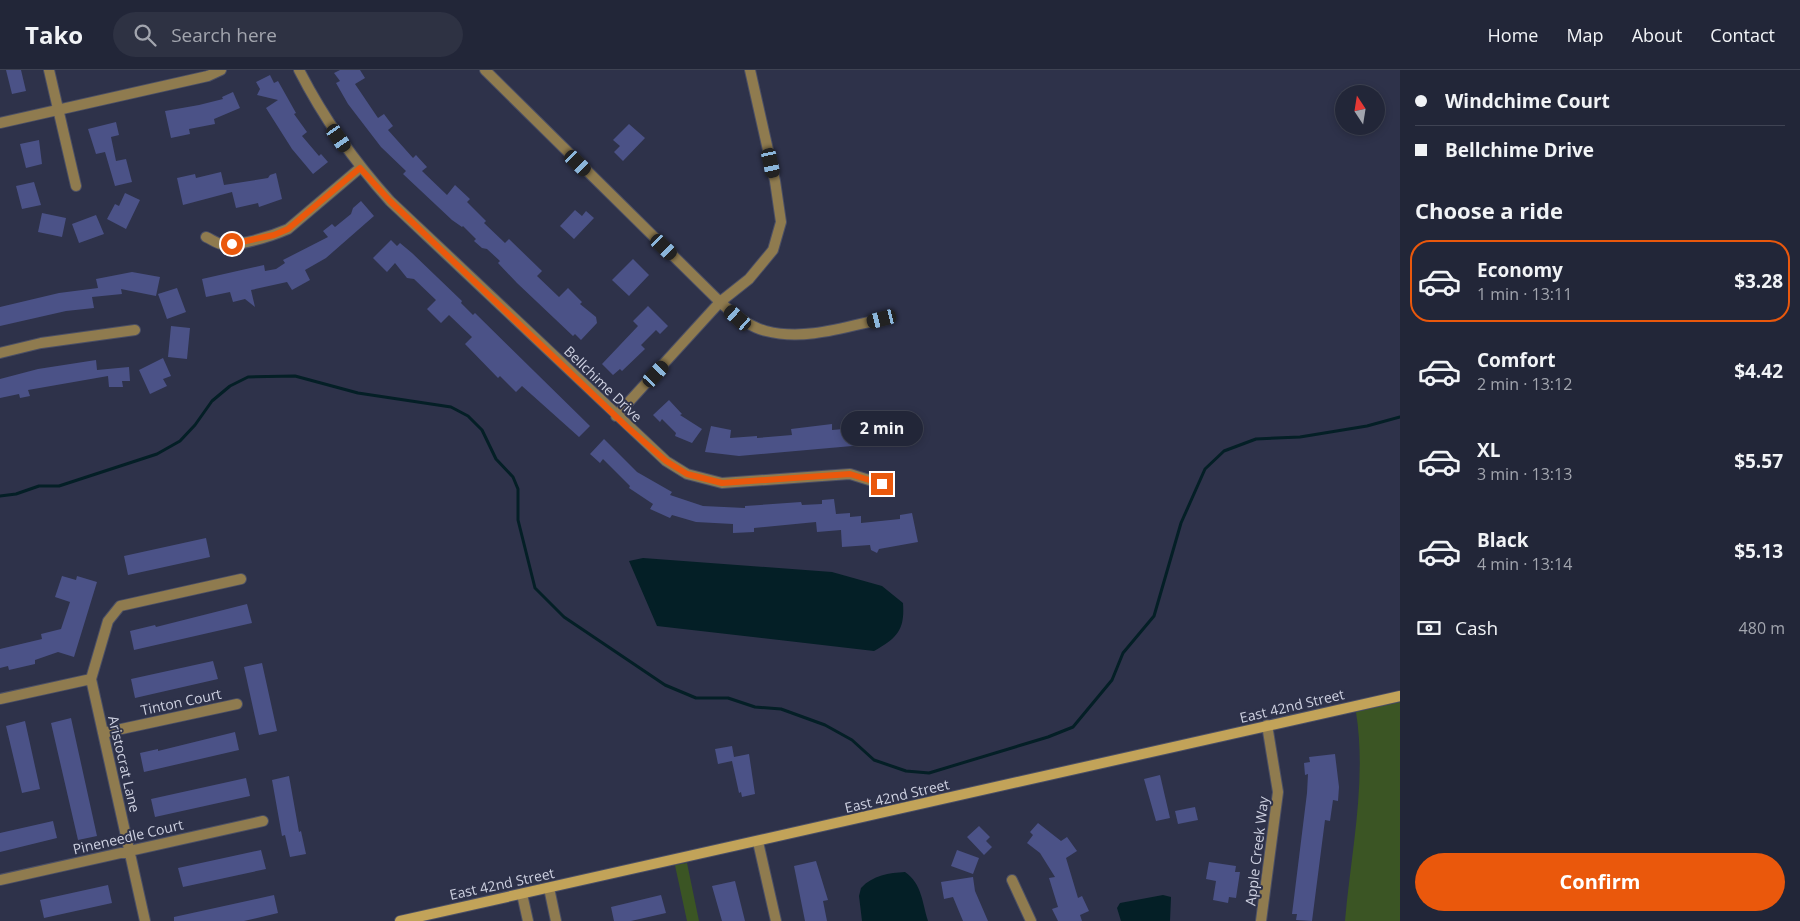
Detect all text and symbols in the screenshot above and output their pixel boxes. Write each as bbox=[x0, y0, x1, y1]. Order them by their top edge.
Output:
search box bbox=[113, 12, 463, 57]
text: Tako bbox=[25, 18, 83, 51]
icon: search bbox=[131, 21, 159, 49]
text: Search here bbox=[171, 22, 277, 48]
text: Home bbox=[1488, 23, 1538, 47]
text: Map bbox=[1566, 23, 1604, 47]
text: About bbox=[1632, 23, 1682, 47]
text: Contact bbox=[1710, 23, 1775, 47]
north arrow bbox=[1335, 85, 1385, 135]
map controls bbox=[1335, 85, 1385, 135]
text: Windchime Court bbox=[1445, 88, 1610, 114]
car bbox=[324, 121, 353, 155]
text: Bellchime Drive bbox=[1445, 137, 1594, 163]
car bbox=[561, 147, 594, 179]
car bbox=[760, 147, 781, 179]
text: Choose a ride bbox=[1415, 195, 1563, 225]
car bbox=[647, 231, 680, 263]
route start bbox=[221, 233, 243, 255]
text: Economy bbox=[1477, 257, 1563, 283]
icon: car bbox=[1417, 259, 1462, 304]
text: $3.28 bbox=[1734, 268, 1783, 294]
text: 1 min · 13:11 bbox=[1477, 283, 1572, 305]
car bbox=[721, 302, 754, 334]
car bbox=[865, 308, 898, 330]
street label: Bellchime Drive bbox=[560, 342, 647, 426]
text: Comfort bbox=[1477, 347, 1556, 373]
icon: car bbox=[1417, 349, 1462, 394]
car bbox=[640, 358, 671, 390]
text: $4.42 bbox=[1734, 358, 1783, 384]
text: 2 min · 13:12 bbox=[1477, 373, 1572, 395]
callout: 2 min bbox=[841, 412, 923, 446]
text: 2 min bbox=[860, 417, 904, 439]
text: XL bbox=[1477, 437, 1500, 463]
icon: car bbox=[1417, 439, 1462, 484]
text: $5.57 bbox=[1734, 448, 1783, 474]
text: 3 min · 13:13 bbox=[1477, 463, 1572, 485]
route end bbox=[871, 473, 893, 495]
text: Black bbox=[1477, 527, 1529, 553]
icon: car bbox=[1417, 529, 1462, 574]
text: $5.13 bbox=[1734, 538, 1783, 564]
text: 4 min · 13:14 bbox=[1477, 553, 1572, 575]
icon: cash bbox=[1415, 614, 1443, 642]
text: Cash bbox=[1455, 615, 1498, 641]
text: 480 m bbox=[1739, 617, 1785, 639]
street label: Tinton Court bbox=[139, 684, 223, 719]
street label: East 42nd Street bbox=[1238, 684, 1346, 727]
street label: Aristocrat Lane bbox=[104, 714, 145, 814]
street label: East 42nd Street bbox=[843, 774, 951, 817]
street label: Apple Creek Way bbox=[1240, 794, 1273, 907]
street label: Pineneedle Court bbox=[71, 815, 185, 858]
button: Confirm bbox=[1415, 853, 1785, 911]
street label: East 42nd Street bbox=[448, 863, 556, 904]

